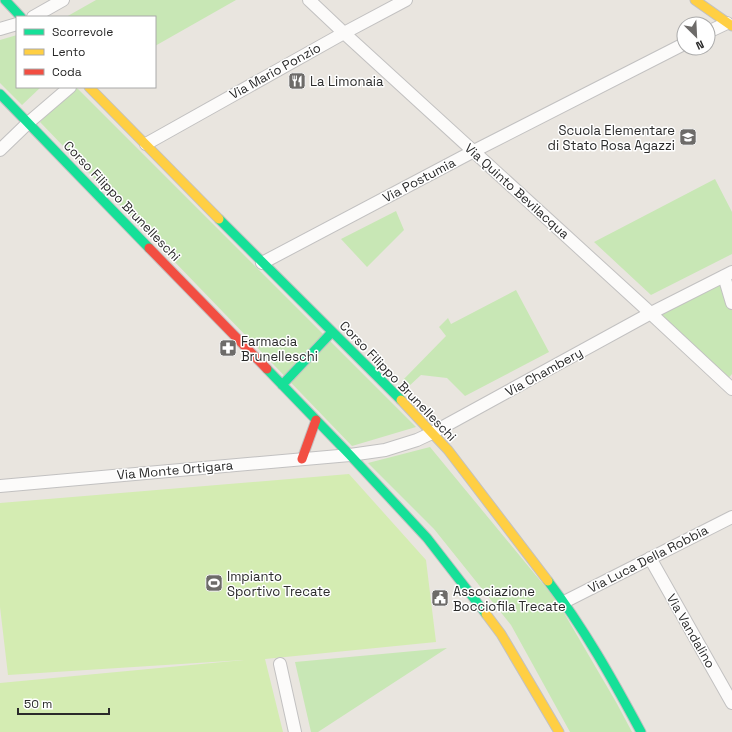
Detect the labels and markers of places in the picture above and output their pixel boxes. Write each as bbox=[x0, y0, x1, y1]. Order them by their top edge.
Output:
restaurant icon: La Limonaia bbox=[287, 71, 307, 91]
place label: La Limonaia bbox=[310, 73, 384, 90]
place label: Scuola Elementare di Stato Rosa Agazzi bbox=[548, 122, 675, 154]
school or university icon: Scuola Elementare di Stato Rosa Agazzi bbox=[678, 127, 698, 147]
place label: Farmacia Brunelleschi bbox=[241, 333, 318, 365]
pharmacy icon: Farmacia Brunelleschi bbox=[218, 338, 238, 358]
place label: Impianto Sportivo Trecate bbox=[227, 568, 331, 600]
sports icon: Impianto Sportivo Trecate bbox=[204, 573, 224, 593]
place label: Associazione Bocciofila Trecate bbox=[453, 583, 566, 615]
public building icon: Associazione Bocciofila Trecate bbox=[430, 588, 450, 608]

